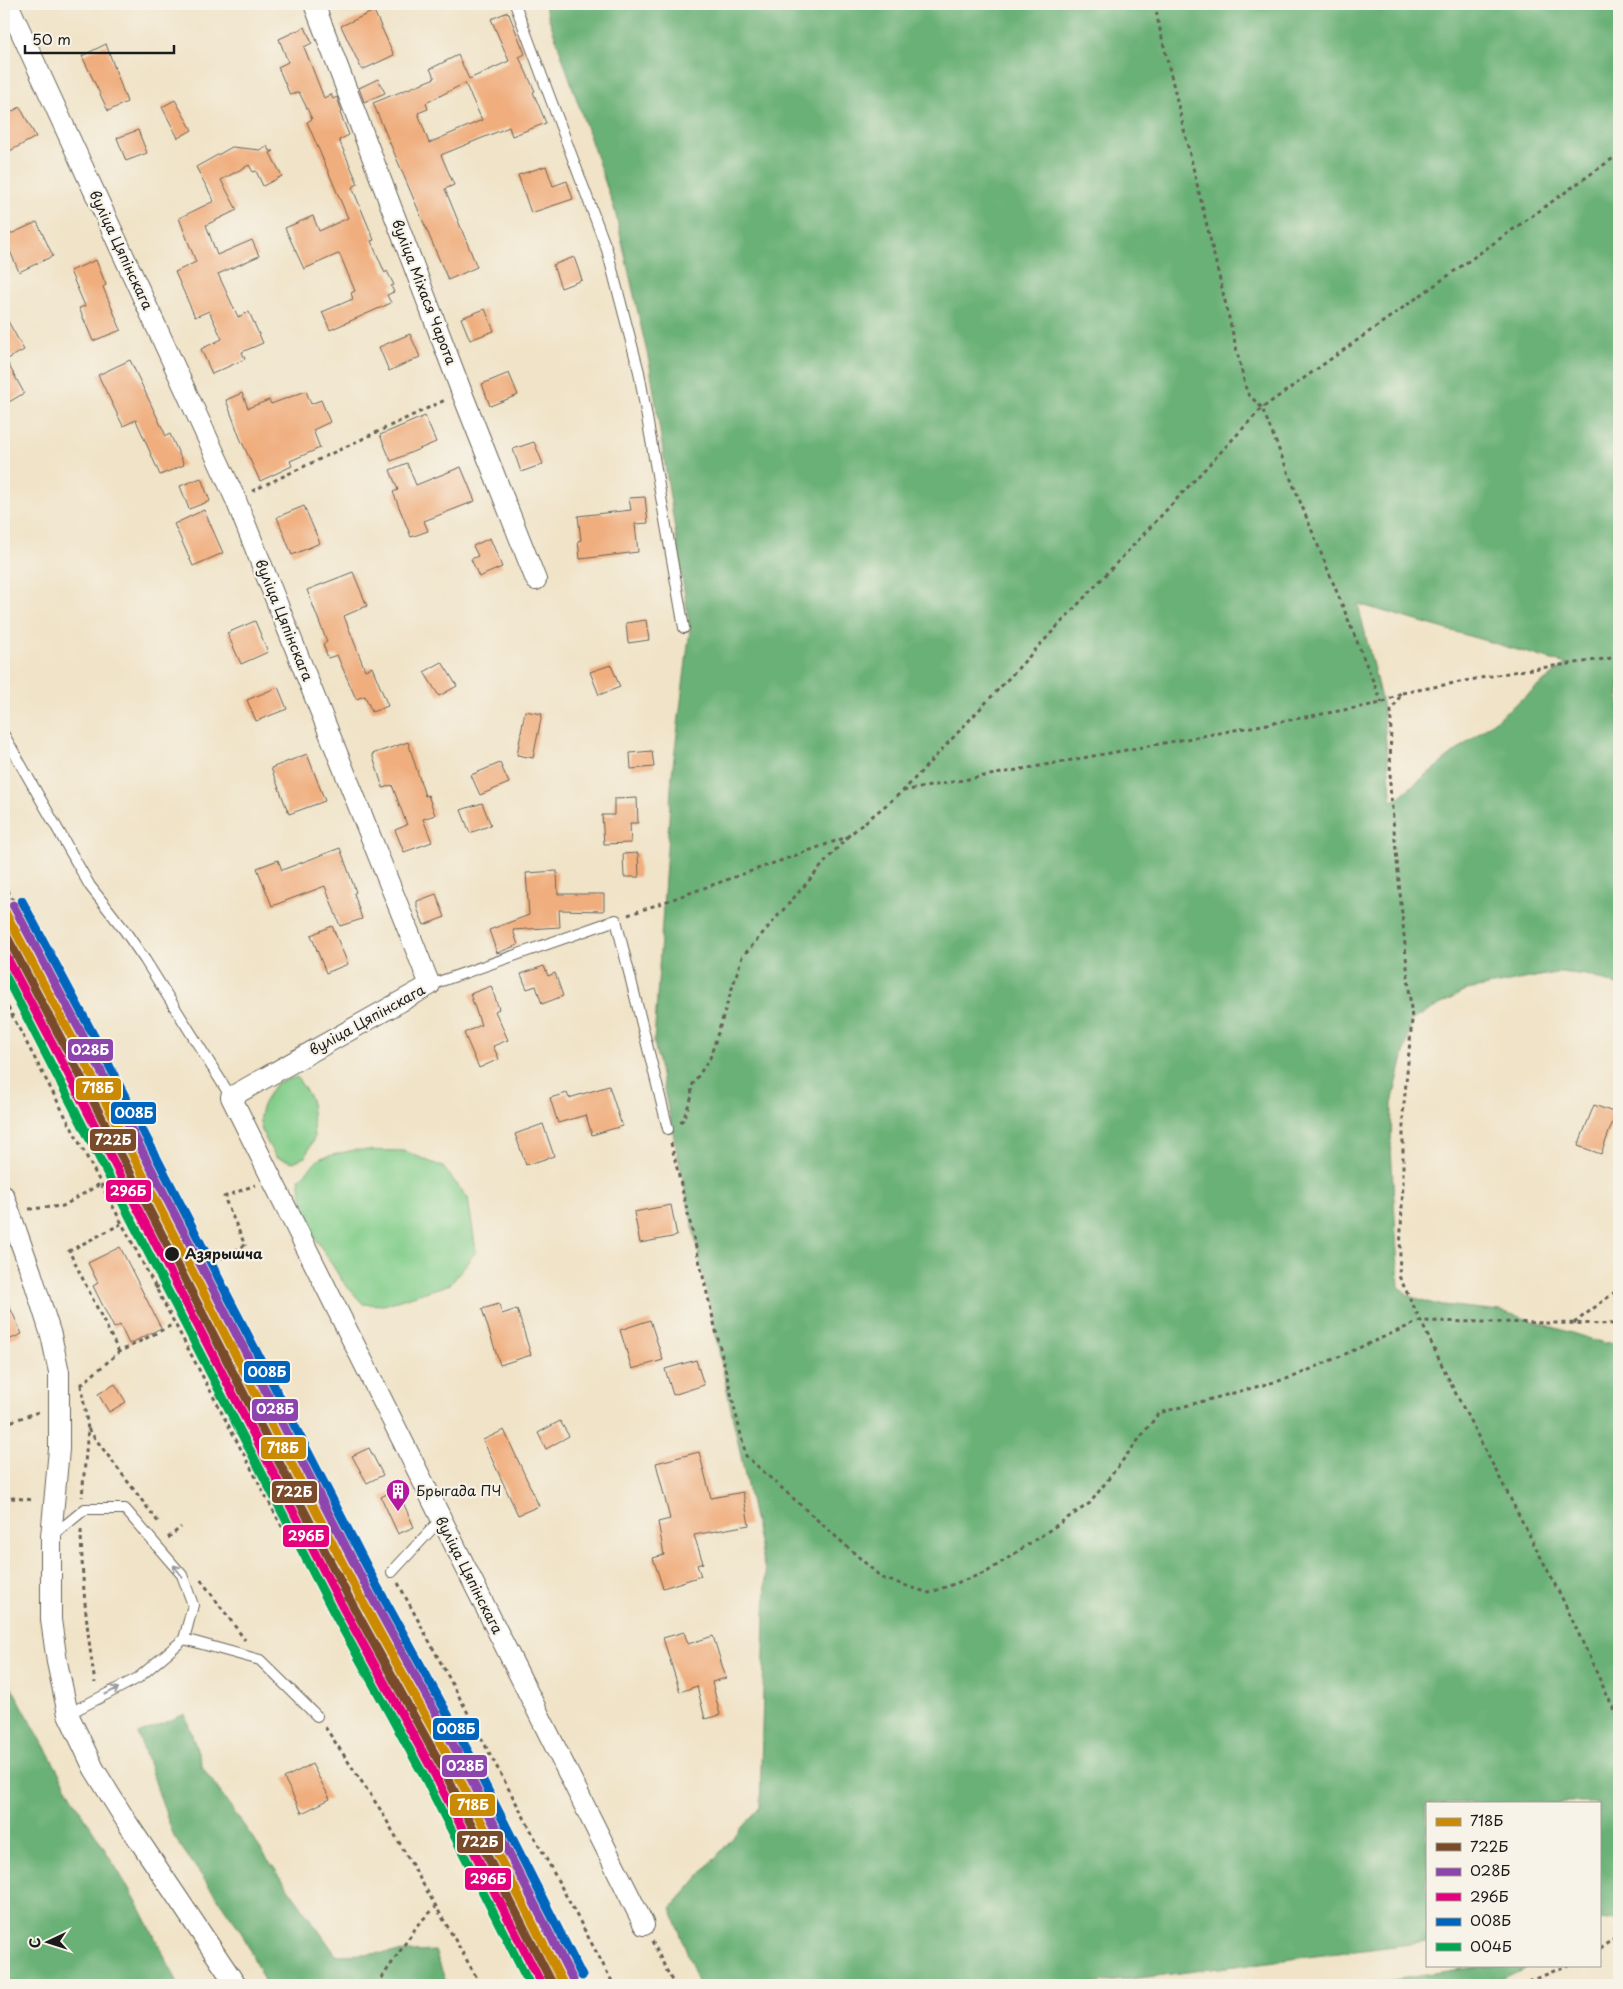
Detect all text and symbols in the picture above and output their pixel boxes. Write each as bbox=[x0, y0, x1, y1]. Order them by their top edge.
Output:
scale bar bbox=[25, 22, 174, 54]
text: 50 m bbox=[32, 27, 71, 50]
street label: вуліца Цяпінскага bbox=[85, 187, 158, 313]
street label: вуліца Міхася Чарота bbox=[387, 216, 462, 368]
street label: вуліца Цяпінскага bbox=[250, 556, 319, 684]
street label: вуліца Цяпінскага bbox=[305, 979, 429, 1060]
line badge: 028Б bbox=[67, 1038, 114, 1062]
text: 028Б bbox=[71, 1039, 109, 1060]
line badge: 718Б bbox=[75, 1077, 122, 1101]
text: 718Б bbox=[82, 1077, 114, 1098]
line badge: 008Б bbox=[110, 1101, 157, 1125]
text: 008Б bbox=[115, 1102, 154, 1123]
line badge: 722Б bbox=[89, 1128, 137, 1152]
text: 722Б bbox=[95, 1129, 132, 1150]
line badge: 296Б bbox=[105, 1179, 152, 1203]
text: 296Б bbox=[110, 1180, 147, 1201]
place label: Азярышча bbox=[185, 1243, 263, 1264]
marker: Азярышча bbox=[163, 1245, 181, 1263]
line badge: 008Б bbox=[243, 1360, 291, 1384]
text: 008Б bbox=[248, 1361, 287, 1382]
line badge: 028Б bbox=[251, 1398, 299, 1422]
text: 028Б bbox=[256, 1398, 294, 1419]
line badge: 718Б bbox=[260, 1436, 307, 1460]
text: 718Б bbox=[267, 1437, 299, 1458]
building icon: Брыгада ПЧ bbox=[385, 1478, 411, 1512]
line badge: 722Б bbox=[271, 1480, 318, 1504]
place label: Брыгада ПЧ bbox=[416, 1480, 502, 1501]
text: 722Б bbox=[276, 1481, 313, 1502]
street label: вуліца Цяпінскага bbox=[431, 1512, 508, 1638]
line badge: 296Б bbox=[282, 1524, 330, 1548]
text: 296Б bbox=[288, 1525, 325, 1546]
one-way arrow bbox=[173, 1565, 184, 1578]
one-way arrow bbox=[104, 1686, 119, 1696]
line badge: 008Б bbox=[432, 1717, 480, 1741]
text: 008Б bbox=[437, 1718, 476, 1739]
line badge: 028Б bbox=[441, 1754, 488, 1778]
text: 028Б bbox=[446, 1755, 484, 1776]
line badge: 718Б bbox=[449, 1793, 496, 1817]
text: 718Б bbox=[457, 1794, 489, 1815]
legend bbox=[1426, 1802, 1600, 1966]
text: 718Б bbox=[1470, 1808, 1503, 1831]
line badge: 722Б bbox=[456, 1830, 504, 1854]
text: 722Б bbox=[462, 1831, 499, 1852]
text: 722Б bbox=[1470, 1834, 1508, 1857]
text: 028Б bbox=[1470, 1858, 1510, 1881]
line badge: 296Б bbox=[464, 1867, 512, 1891]
text: 296Б bbox=[470, 1868, 507, 1889]
text: 296Б bbox=[1470, 1884, 1509, 1907]
text: 008Б bbox=[1470, 1908, 1511, 1931]
north arrow bbox=[22, 1916, 72, 1966]
text: 004Б bbox=[1470, 1934, 1512, 1957]
text: С bbox=[24, 1937, 45, 1949]

